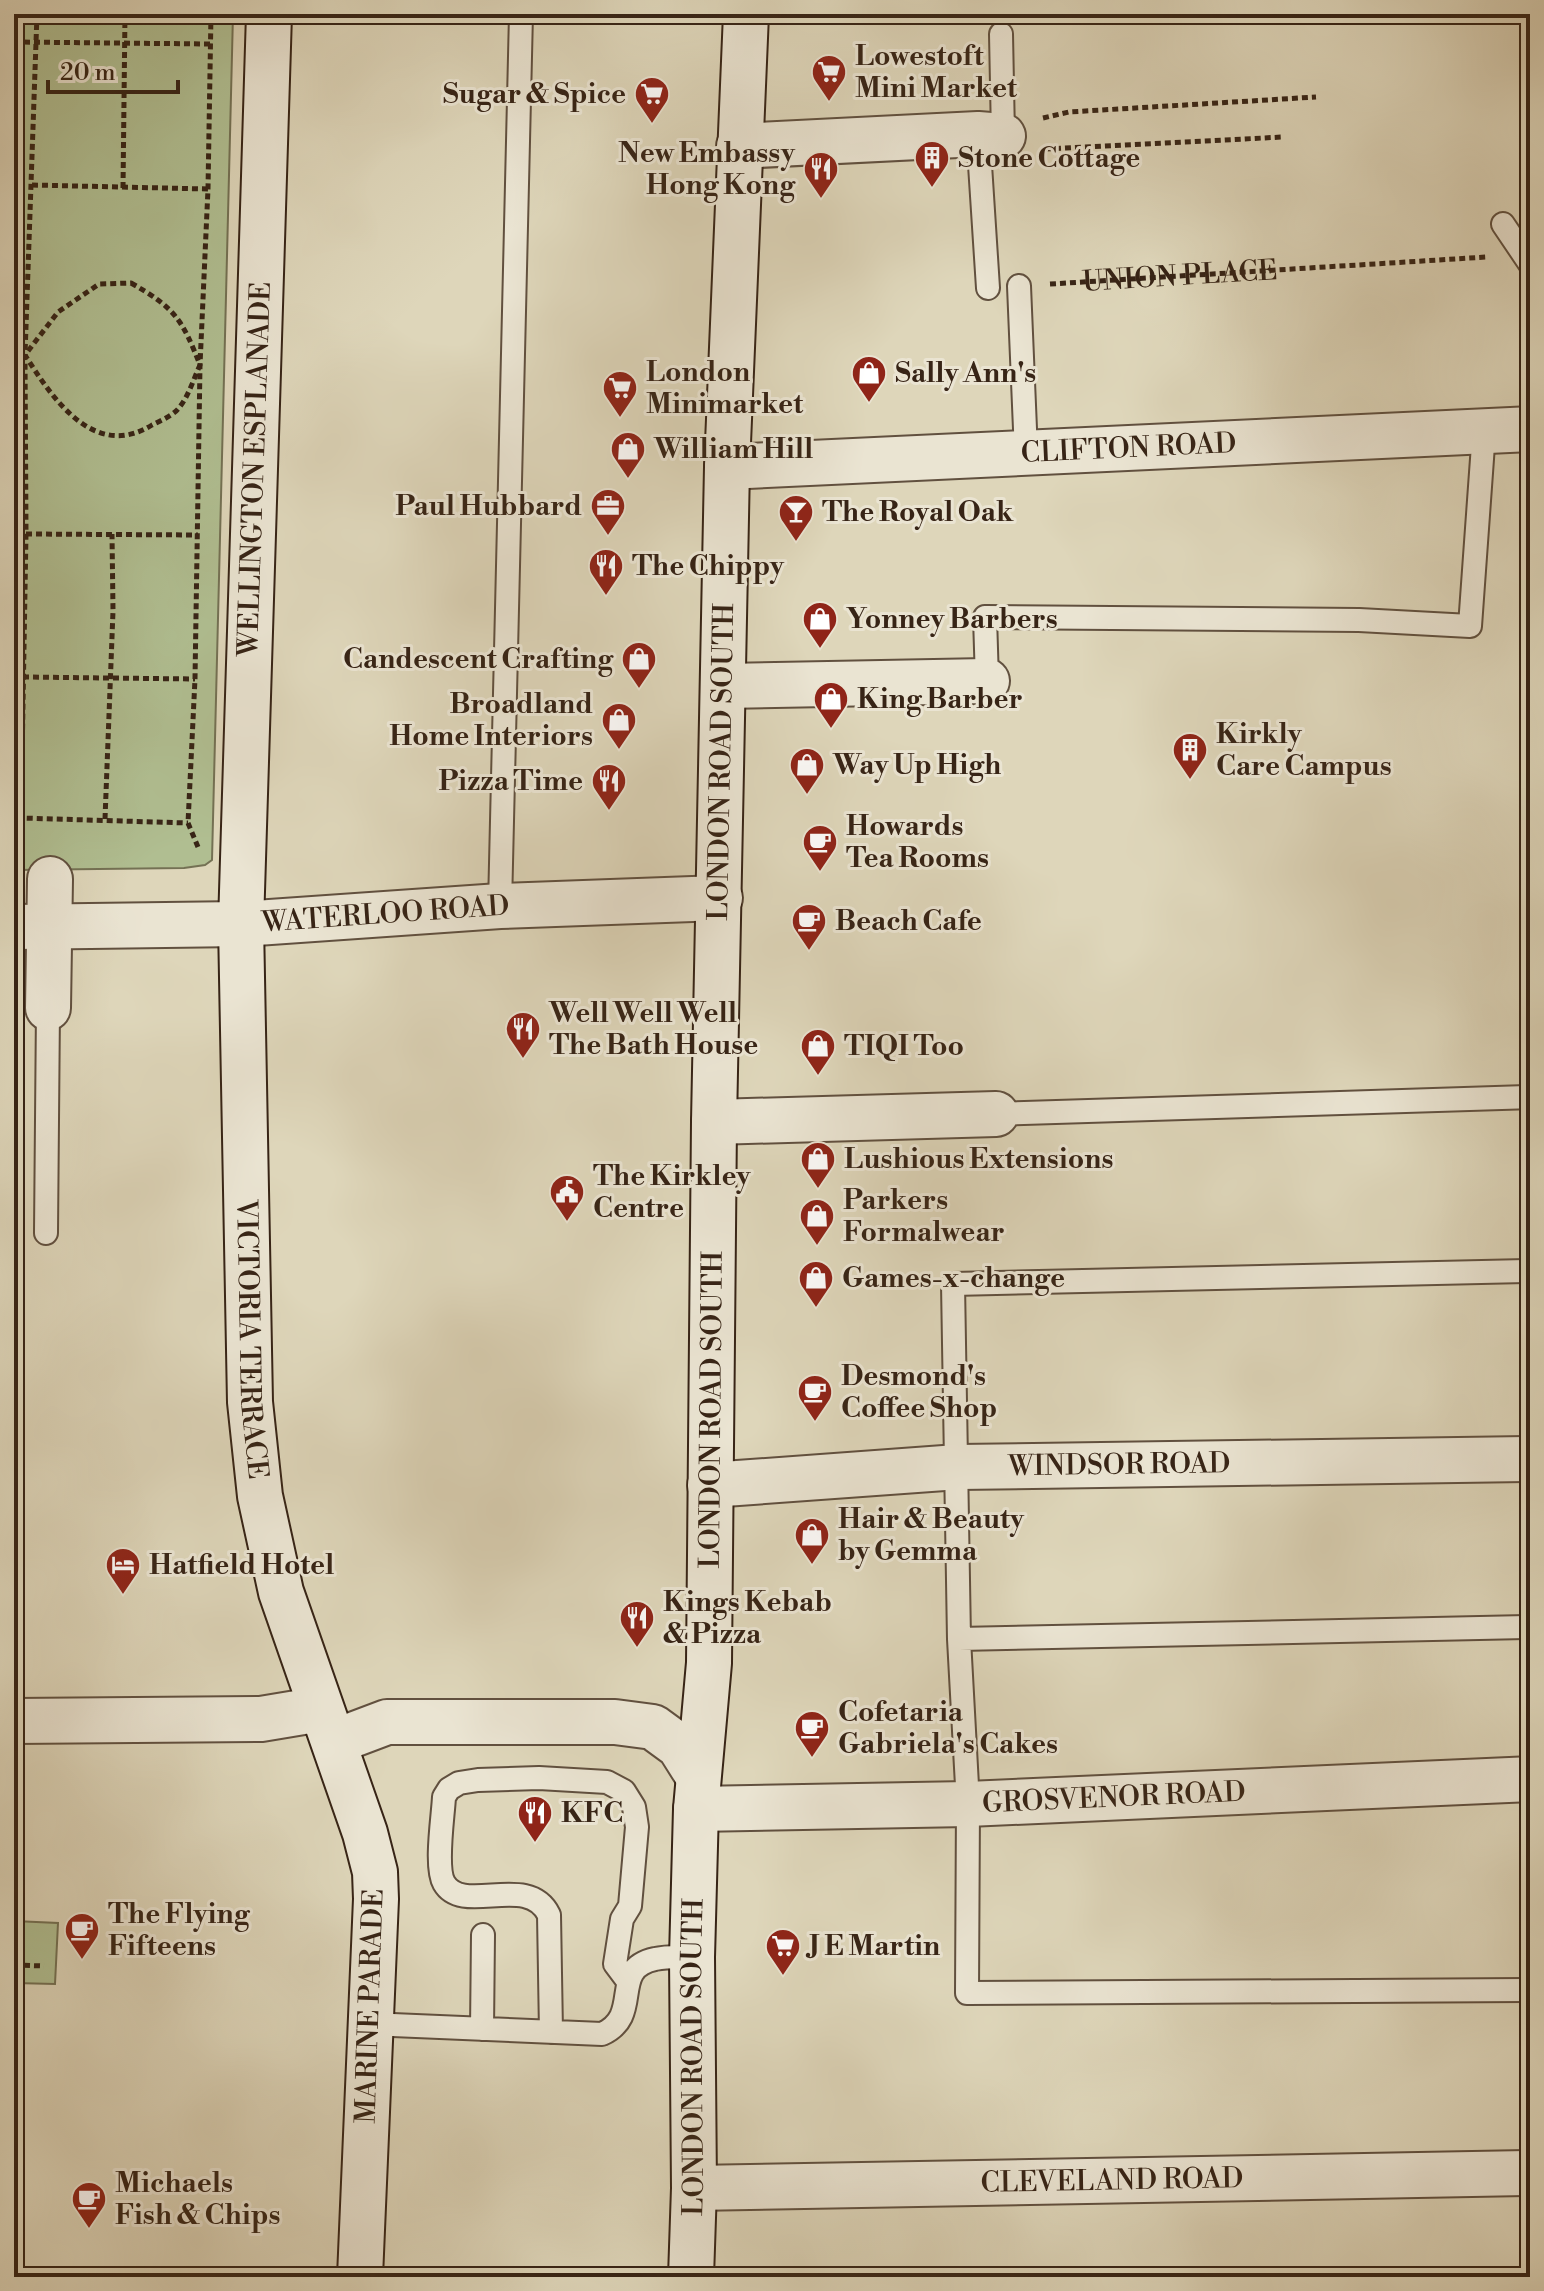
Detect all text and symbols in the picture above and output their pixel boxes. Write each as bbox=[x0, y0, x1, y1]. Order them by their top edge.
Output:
place label: Lowestoft Mini Market bbox=[855, 39, 1018, 106]
scale bar bbox=[48, 44, 178, 94]
supermarket icon: Lowestoft Mini Market bbox=[810, 53, 848, 103]
text: 20 m bbox=[60, 58, 116, 88]
supermarket icon: Sugar & Spice bbox=[633, 75, 671, 125]
place label: Sugar & Spice bbox=[443, 77, 626, 112]
place label: New Embassy Hong Kong bbox=[618, 136, 796, 203]
building icon: Stone Cottage bbox=[913, 139, 951, 189]
place label: Stone Cottage bbox=[958, 141, 1140, 176]
restaurant icon: New Embassy Hong Kong bbox=[802, 150, 840, 200]
street label: UNION PLACE bbox=[1081, 252, 1278, 299]
street label: WELLINGTON ESPLANADE bbox=[231, 281, 279, 658]
shop icon: Sally Ann's bbox=[850, 354, 888, 404]
place label: London Minimarket bbox=[646, 355, 804, 422]
place label: Sally Ann's bbox=[895, 356, 1036, 391]
supermarket icon: London Minimarket bbox=[601, 369, 639, 419]
street label: CLIFTON ROAD bbox=[1020, 425, 1237, 471]
shop icon: William Hill bbox=[609, 430, 647, 480]
place label: William Hill bbox=[653, 432, 813, 467]
office icon: Paul Hubbard bbox=[589, 487, 627, 537]
place label: Paul Hubbard bbox=[395, 489, 582, 524]
bar icon: The Royal Oak bbox=[777, 493, 815, 543]
place label: The Royal Oak bbox=[822, 495, 1014, 530]
restaurant icon: The Chippy bbox=[587, 547, 625, 597]
place label: The Chippy bbox=[632, 549, 785, 584]
shop icon: Yonney Barbers bbox=[801, 600, 839, 650]
street label: LONDON ROAD SOUTH bbox=[701, 602, 742, 921]
place label: Yonney Barbers bbox=[846, 602, 1058, 637]
shop icon: Candescent Crafting bbox=[620, 640, 658, 690]
place label: Candescent Crafting bbox=[343, 642, 614, 677]
shop icon: King Barber bbox=[812, 680, 850, 730]
place label: King Barber bbox=[857, 682, 1023, 717]
place label: Broadland Home Interiors bbox=[389, 687, 593, 754]
shop icon: Broadland Home Interiors bbox=[600, 701, 638, 751]
place label: Kirkly Care Campus bbox=[1216, 717, 1392, 784]
building icon: Kirkly Care Campus bbox=[1171, 731, 1209, 781]
shop icon: Way Up High bbox=[788, 746, 826, 796]
place label: Way Up High bbox=[832, 748, 1001, 783]
restaurant icon: Pizza Time bbox=[590, 762, 628, 812]
place label: Pizza Time bbox=[438, 764, 583, 799]
place label: Howards Tea Rooms bbox=[846, 809, 989, 876]
cafe icon: Howards Tea Rooms bbox=[801, 823, 839, 873]
street label: WATERLOO ROAD bbox=[260, 888, 511, 940]
cafe icon: Beach Cafe bbox=[790, 902, 828, 952]
place label: Beach Cafe bbox=[835, 904, 982, 939]
place label: Well Well Well The Bath House bbox=[548, 996, 758, 1063]
restaurant icon: Well Well Well The Bath House bbox=[504, 1010, 542, 1060]
shop icon: TIQI Too bbox=[799, 1027, 837, 1077]
place label: TIQI Too bbox=[844, 1029, 964, 1064]
shop icon: Lushious Extensions bbox=[799, 1140, 837, 1190]
place label: Lushious Extensions bbox=[844, 1142, 1113, 1177]
place label: The Kirkley Centre bbox=[593, 1159, 751, 1226]
public building icon: The Kirkley Centre bbox=[548, 1173, 586, 1223]
place label: Parkers Formalwear bbox=[843, 1183, 1005, 1250]
shop icon: Parkers Formalwear bbox=[798, 1197, 836, 1247]
street label: VICTORIA TERRACE bbox=[229, 1198, 276, 1481]
street label: LONDON ROAD SOUTH bbox=[692, 1250, 730, 1569]
shop icon: Games-x-change bbox=[797, 1259, 835, 1309]
place label: Games-x-change bbox=[842, 1261, 1065, 1296]
place label: Desmond's Coffee Shop bbox=[841, 1359, 997, 1426]
cafe icon: Desmond's Coffee Shop bbox=[796, 1373, 834, 1423]
street label: WINDSOR ROAD bbox=[1007, 1446, 1231, 1484]
place label: Hair & Beauty by Gemma bbox=[838, 1502, 1025, 1569]
shop icon: Hair & Beauty by Gemma bbox=[793, 1516, 831, 1566]
hotel icon: Hatfield Hotel bbox=[104, 1546, 142, 1596]
place label: Hatfield Hotel bbox=[149, 1548, 334, 1583]
place label: Kings Kebab & Pizza bbox=[663, 1585, 832, 1652]
restaurant icon: Kings Kebab & Pizza bbox=[618, 1599, 656, 1649]
place label: Cofetaria Gabriela's Cakes bbox=[838, 1695, 1058, 1762]
cafe icon: Cofetaria Gabriela's Cakes bbox=[793, 1709, 831, 1759]
street label: GROSVENOR ROAD bbox=[981, 1774, 1246, 1821]
restaurant icon: KFC bbox=[516, 1794, 554, 1844]
place label: KFC bbox=[561, 1796, 623, 1831]
street label: MARINE PARADE bbox=[348, 1888, 392, 2124]
place label: The Flying Fifteens bbox=[108, 1897, 251, 1964]
street label: LONDON ROAD SOUTH bbox=[674, 1897, 712, 2216]
cafe icon: The Flying Fifteens bbox=[63, 1911, 101, 1961]
supermarket icon: J E Martin bbox=[764, 1927, 802, 1977]
place label: J E Martin bbox=[805, 1929, 940, 1964]
street label: CLEVELAND ROAD bbox=[980, 2161, 1244, 2200]
place label: Michaels Fish & Chips bbox=[115, 2166, 280, 2233]
cafe icon: Michaels Fish & Chips bbox=[70, 2180, 108, 2230]

